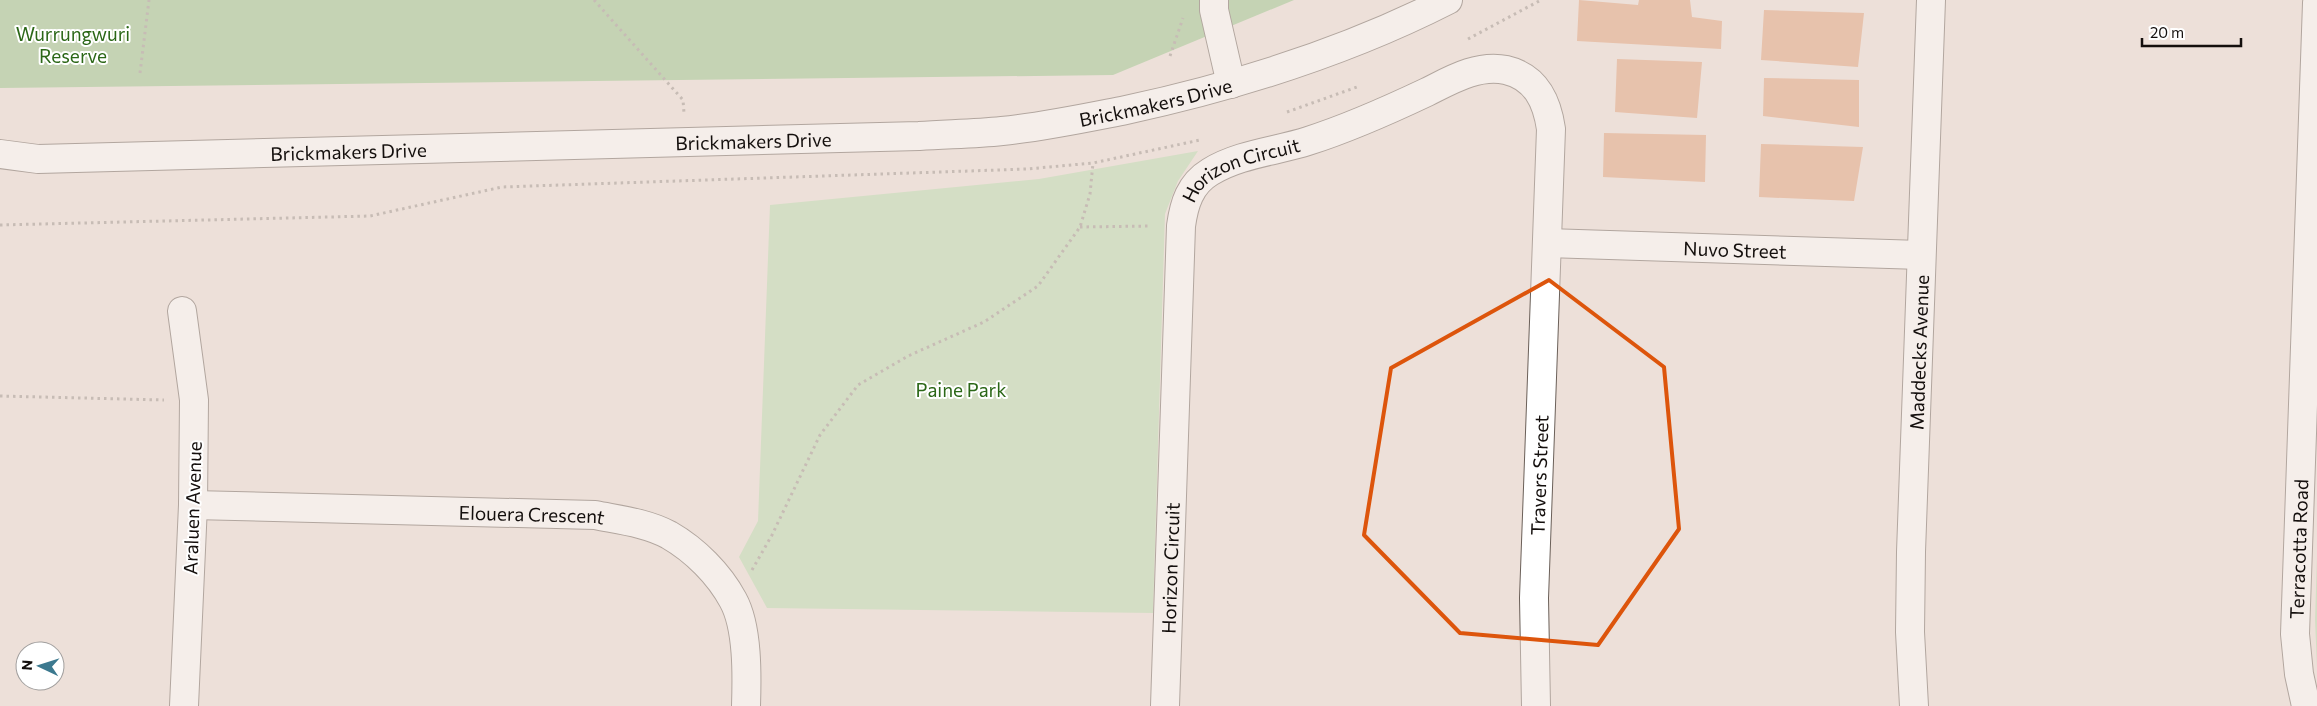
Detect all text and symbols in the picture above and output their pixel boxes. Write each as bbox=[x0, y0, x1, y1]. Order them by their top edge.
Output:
scale bar bbox=[2142, 15, 2241, 47]
park label: Wurrungwuri Reserve bbox=[16, 22, 130, 67]
text: 20 m bbox=[2150, 23, 2184, 41]
street label: Brickmakers Drive bbox=[1077, 73, 1234, 130]
street label: Brickmakers Drive bbox=[675, 127, 832, 154]
street label: Horizon Circuit bbox=[1176, 132, 1302, 206]
street label: Brickmakers Drive bbox=[270, 137, 427, 164]
street label: Nuvo Street bbox=[1683, 236, 1787, 262]
street label: Maddecks Avenue bbox=[1904, 274, 1933, 430]
park label: Paine Park bbox=[915, 378, 1007, 401]
street label: Travers Street bbox=[1525, 414, 1553, 536]
street label: Araluen Avenue bbox=[178, 441, 206, 575]
street label: Terracotta Road bbox=[2284, 479, 2312, 619]
street label: Elouera Crescent bbox=[459, 500, 607, 528]
street label: Horizon Circuit bbox=[1156, 502, 1183, 634]
north arrow bbox=[15, 641, 65, 691]
text: N bbox=[18, 659, 35, 671]

